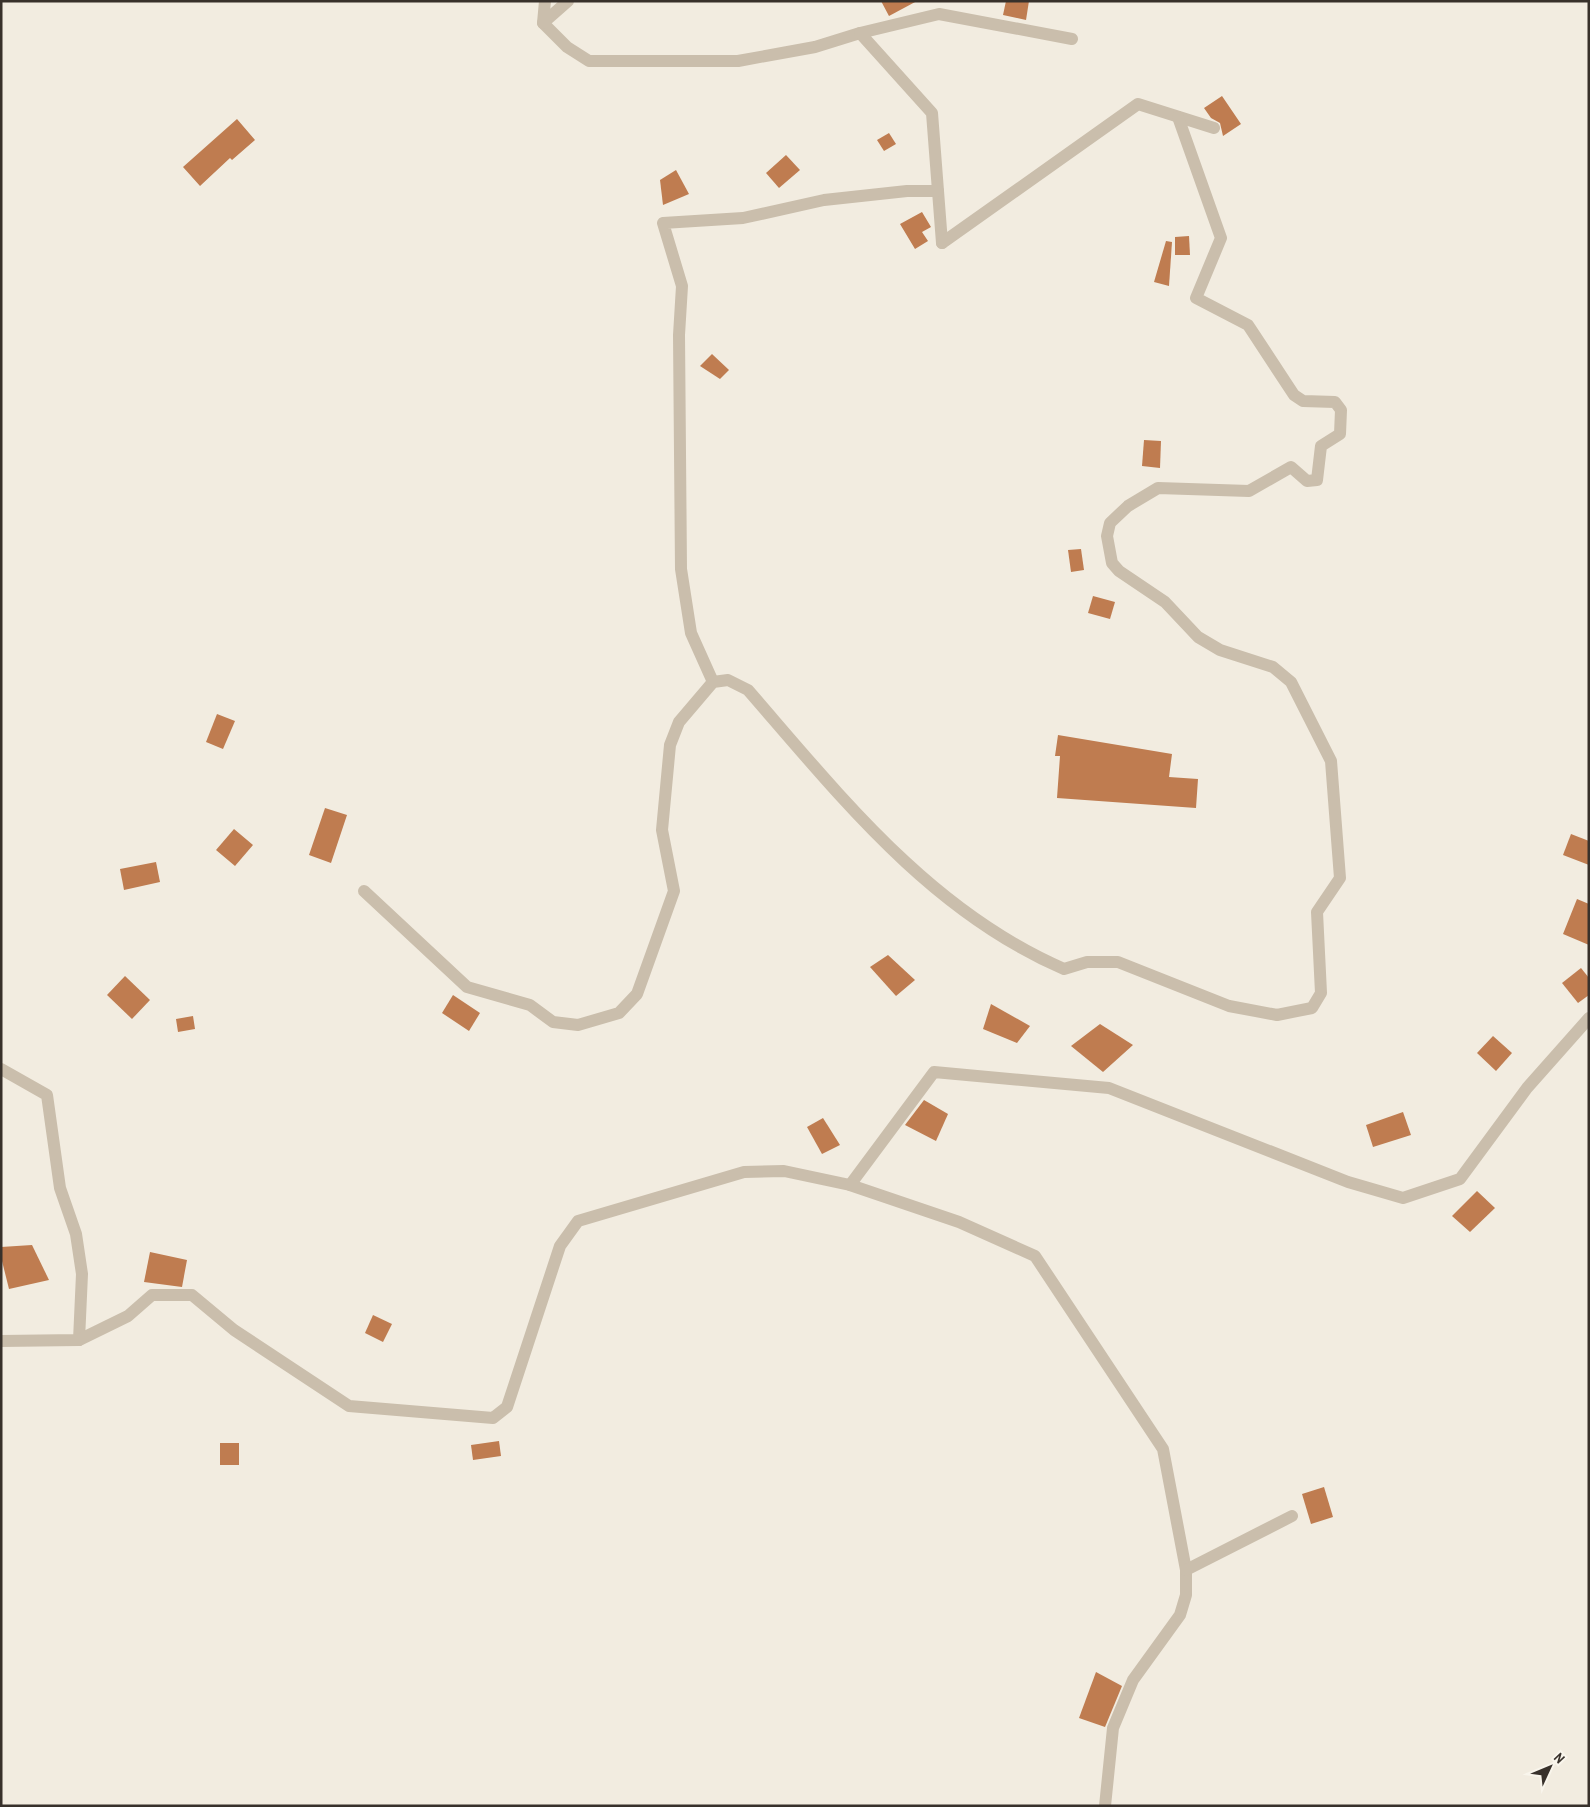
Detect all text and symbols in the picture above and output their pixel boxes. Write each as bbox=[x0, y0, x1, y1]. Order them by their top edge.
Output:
north arrow bbox=[1525, 1742, 1575, 1792]
text: N bbox=[1550, 1749, 1569, 1767]

